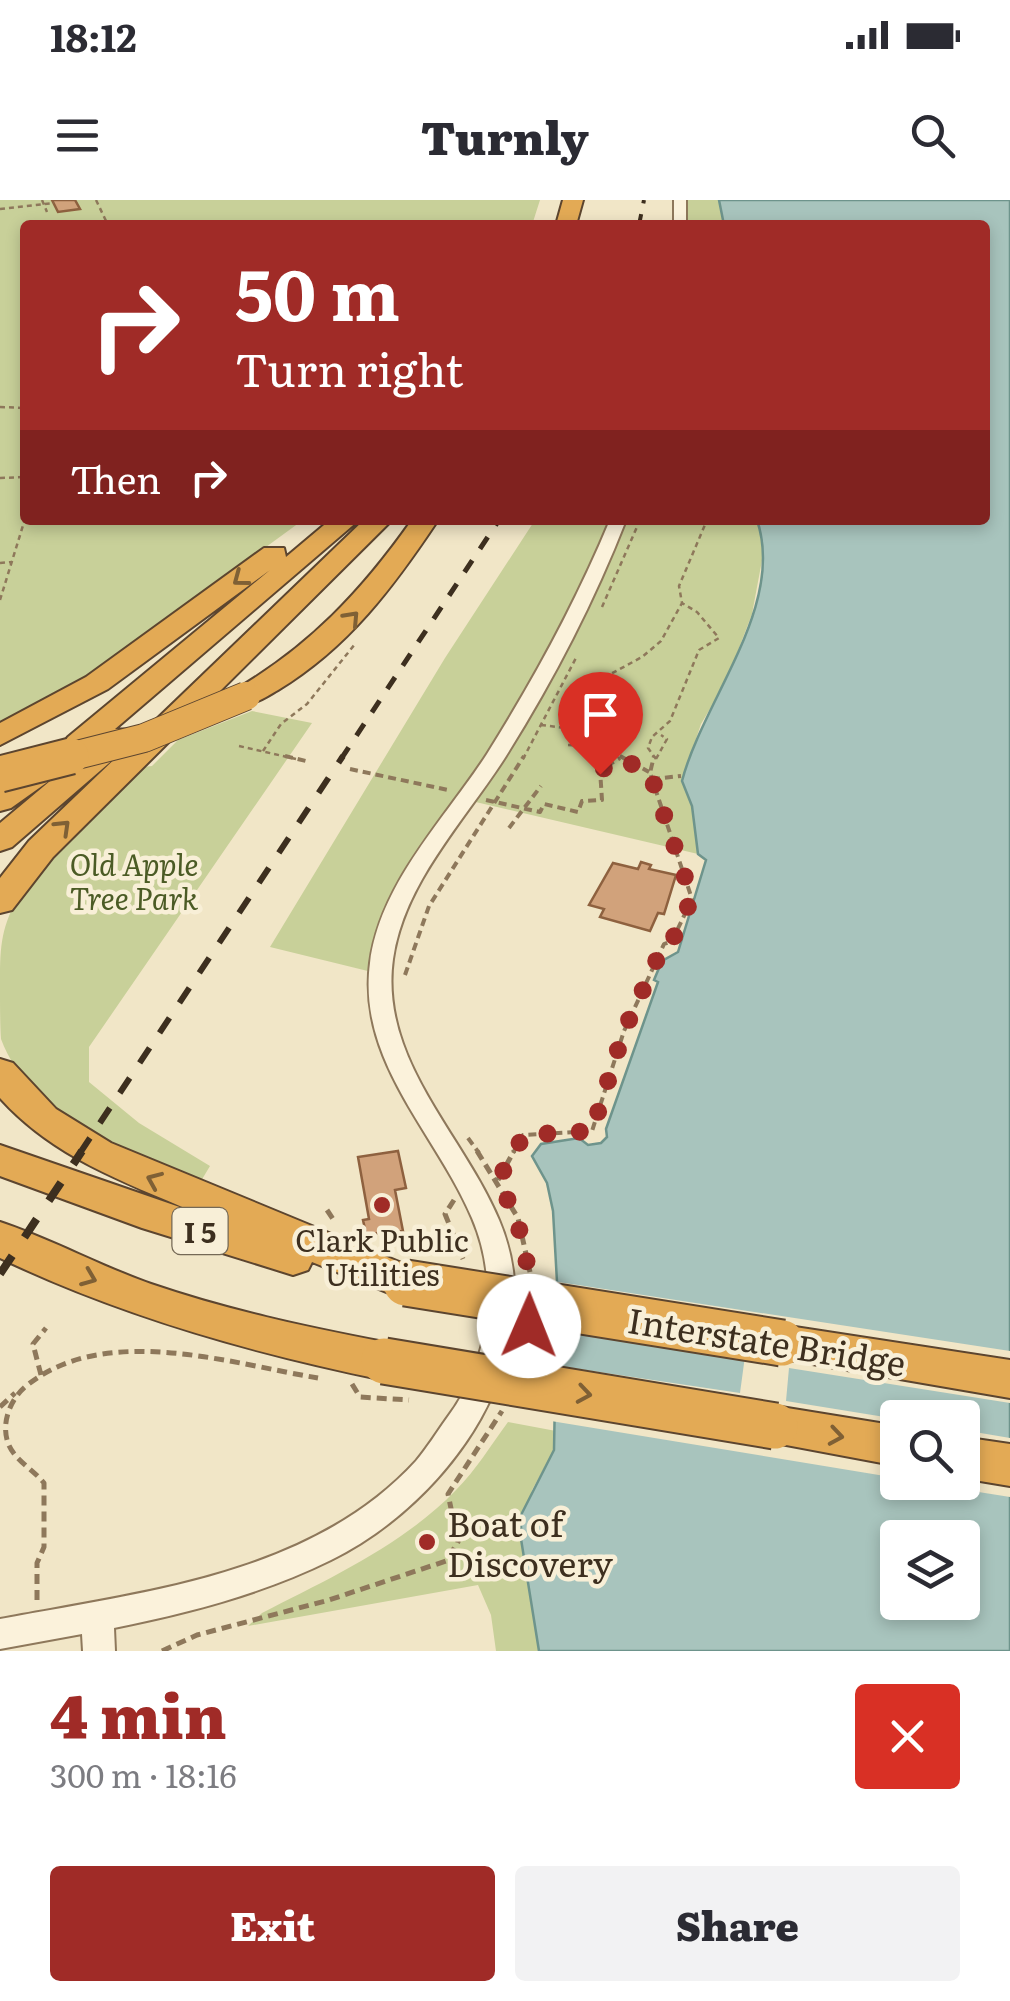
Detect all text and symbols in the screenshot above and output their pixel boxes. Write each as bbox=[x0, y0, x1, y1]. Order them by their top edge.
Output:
text: 18:12 bbox=[50, 7, 137, 64]
text: Turnly bbox=[421, 102, 589, 169]
icon: menu bbox=[50, 108, 105, 163]
icon: search bbox=[905, 108, 960, 163]
text: 50 m bbox=[235, 239, 400, 343]
icon: right bbox=[70, 260, 200, 390]
text: Turn right bbox=[235, 334, 463, 401]
text: Then bbox=[70, 449, 161, 506]
icon: right bbox=[181, 450, 236, 505]
one-way arrow bbox=[233, 567, 251, 584]
one-way arrow bbox=[340, 612, 358, 630]
pin bbox=[558, 672, 643, 775]
icon: arrive bbox=[573, 687, 628, 742]
one-way arrow bbox=[51, 821, 69, 839]
park label: Old Apple Tree Park bbox=[69, 841, 199, 919]
one-way arrow bbox=[146, 1172, 164, 1192]
marker: Clark Public Utilities bbox=[371, 1194, 393, 1216]
road number: I 5 bbox=[172, 1208, 228, 1254]
place label: Clark Public Utilities bbox=[295, 1217, 469, 1295]
one-way arrow bbox=[79, 1267, 97, 1287]
position arrow bbox=[477, 1274, 581, 1378]
street label: Interstate Bridge bbox=[624, 1292, 910, 1388]
one-way arrow bbox=[576, 1383, 592, 1404]
map controls bbox=[880, 1400, 980, 1620]
button: search bbox=[880, 1400, 980, 1500]
one-way arrow bbox=[828, 1425, 845, 1446]
place label: Boat of Discovery bbox=[447, 1496, 614, 1588]
button: layers bbox=[880, 1520, 980, 1620]
marker: Boat of Discovery bbox=[416, 1531, 438, 1553]
text: 4 min bbox=[50, 1668, 227, 1757]
button: close bbox=[855, 1684, 960, 1789]
text: 300 m · 18:16 bbox=[50, 1750, 237, 1798]
button: Exit bbox=[50, 1866, 495, 1981]
button: Share bbox=[515, 1866, 960, 1981]

